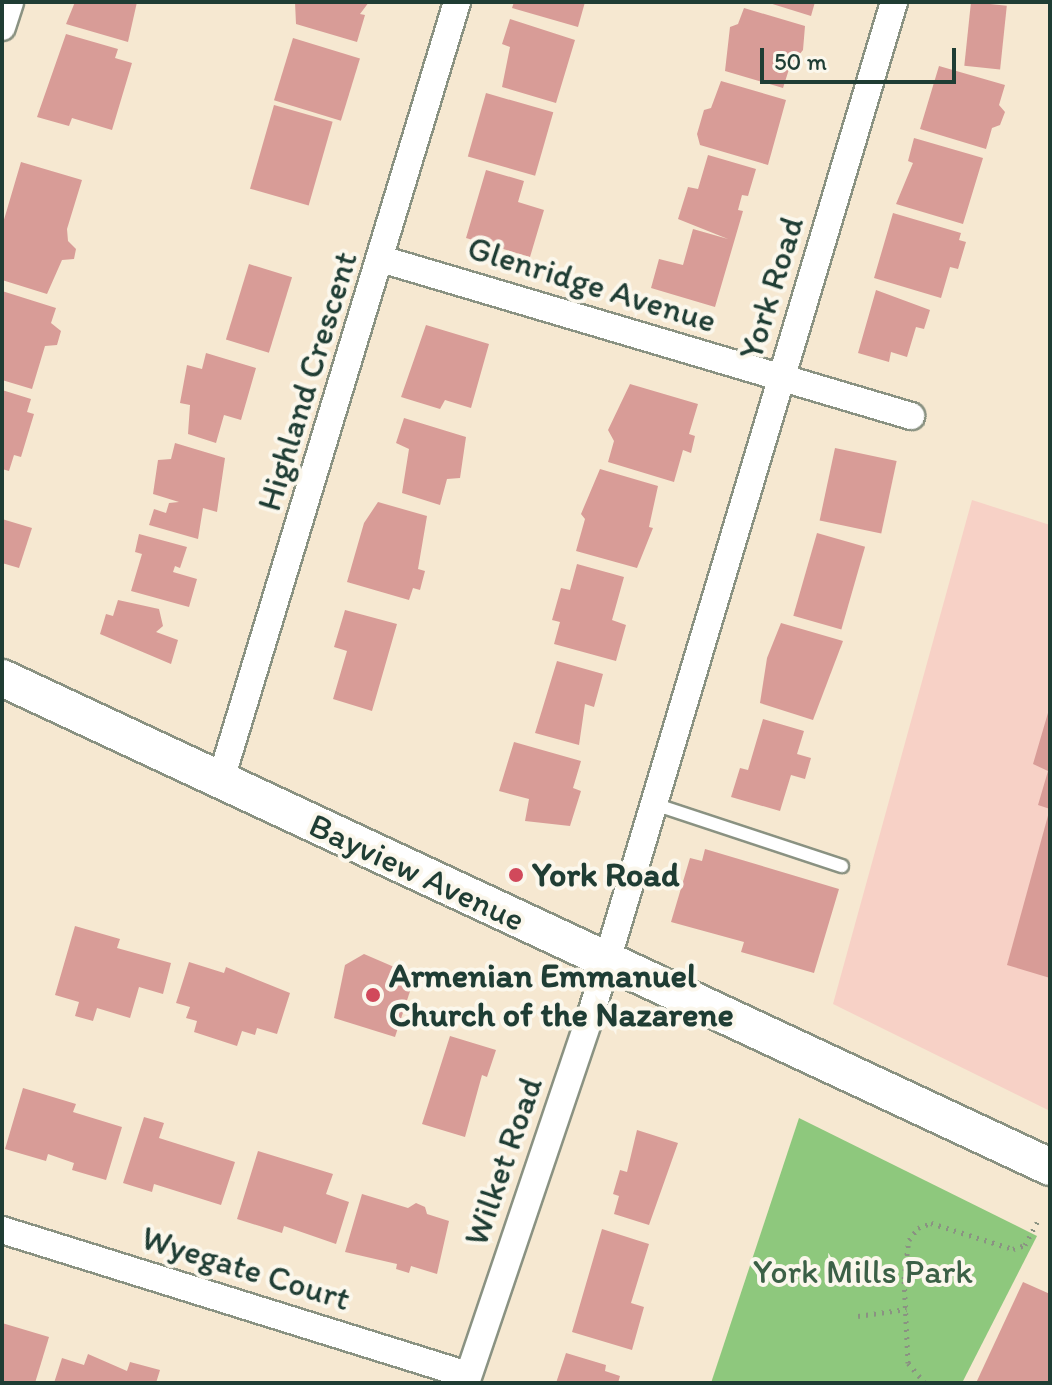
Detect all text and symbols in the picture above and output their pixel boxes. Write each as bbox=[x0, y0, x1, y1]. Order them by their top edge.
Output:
scale bar bbox=[764, 32, 960, 82]
text: 50 m bbox=[774, 47, 827, 76]
street label: York Road bbox=[730, 212, 812, 364]
street label: Glenridge Avenue bbox=[464, 227, 720, 341]
street label: Highland Crescent bbox=[248, 246, 366, 516]
street label: Bayview Avenue bbox=[303, 804, 531, 940]
place label: York Road bbox=[532, 855, 678, 895]
marker: York Road bbox=[507, 866, 525, 884]
place label: Armenian Emmanuel Church of the Nazarene bbox=[389, 955, 732, 1034]
marker: Armenian Emmanuel Church of the Nazarene bbox=[364, 986, 382, 1004]
street label: Wilket Road bbox=[455, 1072, 551, 1250]
street label: Wyegate Court bbox=[137, 1217, 355, 1319]
park label: York Mills Park bbox=[754, 1252, 972, 1292]

